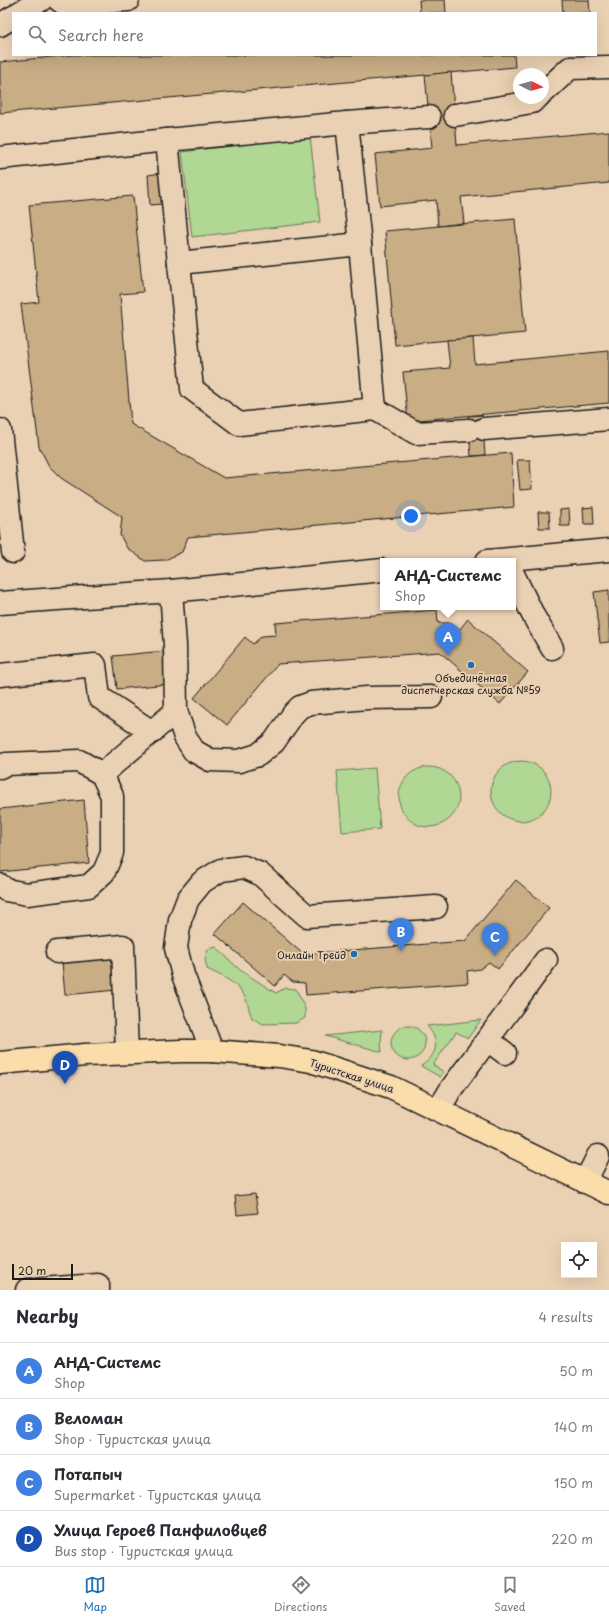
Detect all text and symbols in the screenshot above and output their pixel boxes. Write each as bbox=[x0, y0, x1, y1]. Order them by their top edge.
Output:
search box bbox=[12, 12, 597, 56]
icon: search bbox=[26, 23, 48, 45]
text: Search here bbox=[58, 23, 144, 46]
north arrow bbox=[513, 68, 549, 104]
your location bbox=[401, 506, 421, 526]
popup bbox=[380, 558, 516, 610]
text: АНД-Системс bbox=[394, 563, 502, 586]
text: Shop bbox=[394, 586, 426, 605]
pin: A bbox=[435, 623, 461, 656]
marker: Объединённая диспетчерская служба №59 bbox=[466, 660, 476, 670]
place label: Объединённая диспетчерская служба №59 bbox=[401, 670, 541, 697]
pin: B bbox=[388, 918, 414, 951]
pin: C bbox=[482, 923, 508, 956]
place label: Онлайн Трейд bbox=[277, 947, 346, 962]
marker: Онлайн Трейд bbox=[349, 949, 359, 959]
pin: D bbox=[52, 1051, 78, 1084]
street label: Туристская улица bbox=[308, 1054, 397, 1096]
map controls bbox=[561, 1242, 597, 1278]
button: locate bbox=[561, 1242, 597, 1278]
scale bar bbox=[12, 1262, 73, 1281]
text: 20 m bbox=[18, 1262, 46, 1279]
text: Nearby bbox=[16, 1303, 78, 1329]
text: 4 results bbox=[539, 1307, 593, 1326]
text: АНД-Системс bbox=[54, 1350, 161, 1373]
text: A bbox=[24, 1361, 34, 1380]
text: 50 m bbox=[559, 1361, 593, 1380]
text: Shop bbox=[54, 1373, 85, 1392]
text: Веломан bbox=[54, 1406, 123, 1429]
text: B bbox=[25, 1417, 33, 1436]
text: 140 m bbox=[554, 1417, 593, 1436]
text: Shop · Туристская улица bbox=[54, 1429, 211, 1448]
text: Потапыч bbox=[54, 1462, 122, 1485]
text: C bbox=[24, 1473, 34, 1492]
text: 150 m bbox=[554, 1473, 593, 1492]
text: Supermarket · Туристская улица bbox=[54, 1485, 261, 1504]
text: Улица Героев Панфиловцев bbox=[54, 1518, 267, 1541]
text: D bbox=[24, 1529, 34, 1548]
text: 220 m bbox=[551, 1529, 593, 1548]
text: Bus stop · Туристская улица bbox=[54, 1541, 233, 1560]
tab: Map bbox=[83, 1574, 107, 1615]
tab: Directions bbox=[274, 1574, 327, 1615]
tab: Saved bbox=[494, 1574, 526, 1615]

